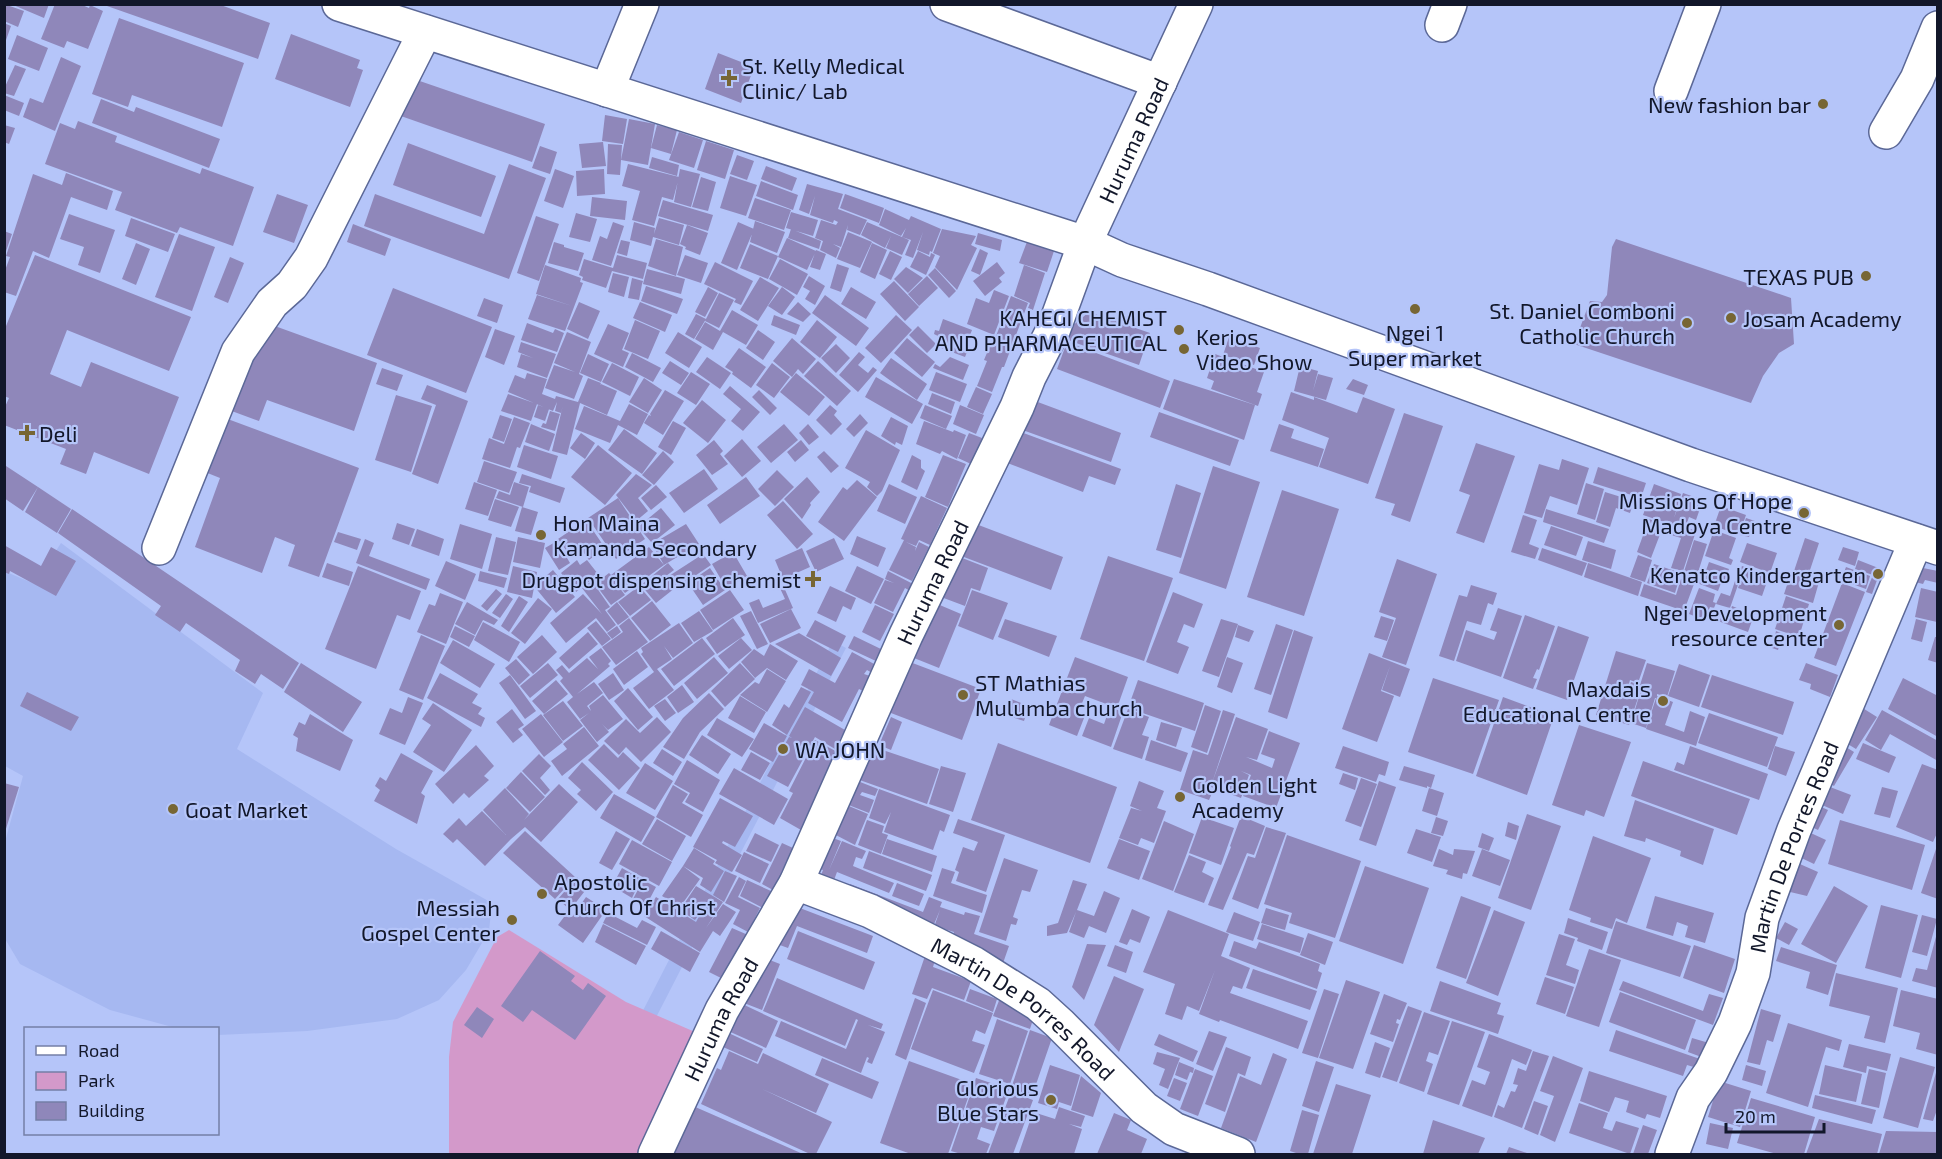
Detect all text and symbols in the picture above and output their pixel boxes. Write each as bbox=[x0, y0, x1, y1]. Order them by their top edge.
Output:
place label: St. Kelly Medical Clinic/ Lab bbox=[742, 52, 905, 103]
marker: St. Kelly Medical Clinic/ Lab bbox=[720, 69, 738, 87]
street label: Huruma Road bbox=[1092, 73, 1173, 207]
place label: New fashion bar bbox=[1648, 91, 1811, 117]
marker: New fashion bar bbox=[1816, 97, 1830, 111]
place label: TEXAS PUB bbox=[1743, 263, 1854, 289]
marker: TEXAS PUB bbox=[1859, 269, 1873, 283]
place label: St. Daniel Comboni Catholic Church bbox=[1489, 297, 1675, 348]
marker: Ngei 1 Super market bbox=[1408, 302, 1422, 316]
place label: KAHEGI CHEMIST AND PHARMACEUTICAL bbox=[935, 304, 1167, 355]
place label: Josam Academy bbox=[1743, 305, 1902, 331]
marker: Josam Academy bbox=[1724, 311, 1738, 325]
marker: St. Daniel Comboni Catholic Church bbox=[1680, 316, 1694, 330]
place label: Ngei 1 Super market bbox=[1348, 319, 1482, 370]
marker: KAHEGI CHEMIST AND PHARMACEUTICAL bbox=[1172, 323, 1186, 337]
place label: Kerios Video Show bbox=[1196, 323, 1312, 374]
marker: Kerios Video Show bbox=[1177, 342, 1191, 356]
place label: Deli bbox=[39, 420, 77, 446]
marker: Deli bbox=[20, 426, 34, 440]
place label: Missions Of Hope Madoya Centre bbox=[1619, 487, 1792, 538]
marker: Missions Of Hope Madoya Centre bbox=[1797, 506, 1811, 520]
place label: Hon Maina Kamanda Secondary bbox=[553, 509, 757, 560]
street label: Huruma Road bbox=[891, 515, 973, 648]
marker: Hon Maina Kamanda Secondary bbox=[534, 528, 548, 542]
place label: Kenatco Kindergarten bbox=[1650, 561, 1866, 587]
place label: Drugpot dispensing chemist bbox=[521, 566, 801, 592]
marker: Kenatco Kindergarten bbox=[1871, 567, 1885, 581]
marker: Drugpot dispensing chemist bbox=[806, 572, 820, 586]
place label: Ngei Development resource center bbox=[1643, 599, 1827, 650]
marker: Ngei Development resource center bbox=[1832, 618, 1846, 632]
place label: ST Mathias Mulumba church bbox=[975, 669, 1143, 720]
place label: Maxdais Educational Centre bbox=[1463, 675, 1651, 726]
marker: ST Mathias Mulumba church bbox=[956, 688, 970, 702]
marker: Maxdais Educational Centre bbox=[1656, 694, 1670, 708]
place label: WA JOHN bbox=[795, 736, 885, 762]
street label: Martin De Porres Road bbox=[1744, 737, 1843, 955]
marker: WA JOHN bbox=[776, 742, 790, 756]
place label: Golden Light Academy bbox=[1192, 771, 1317, 822]
marker: Golden Light Academy bbox=[1173, 790, 1187, 804]
place label: Goat Market bbox=[185, 796, 308, 822]
marker: Goat Market bbox=[166, 802, 180, 816]
place label: Apostolic Church Of Christ bbox=[554, 868, 716, 919]
marker: Apostolic Church Of Christ bbox=[535, 887, 549, 901]
place label: Messiah Gospel Center bbox=[361, 894, 500, 945]
marker: Messiah Gospel Center bbox=[505, 913, 519, 927]
street label: Martin De Porres Road bbox=[927, 931, 1121, 1085]
street label: Huruma Road bbox=[678, 953, 763, 1085]
legend bbox=[24, 1027, 219, 1135]
text: Road bbox=[78, 1039, 119, 1061]
text: Park bbox=[78, 1069, 115, 1091]
place label: Glorious Blue Stars bbox=[937, 1074, 1039, 1125]
marker: Glorious Blue Stars bbox=[1044, 1093, 1058, 1107]
scale bar bbox=[1726, 1096, 1824, 1134]
text: Building bbox=[78, 1099, 145, 1121]
text: 20 m bbox=[1735, 1105, 1776, 1127]

